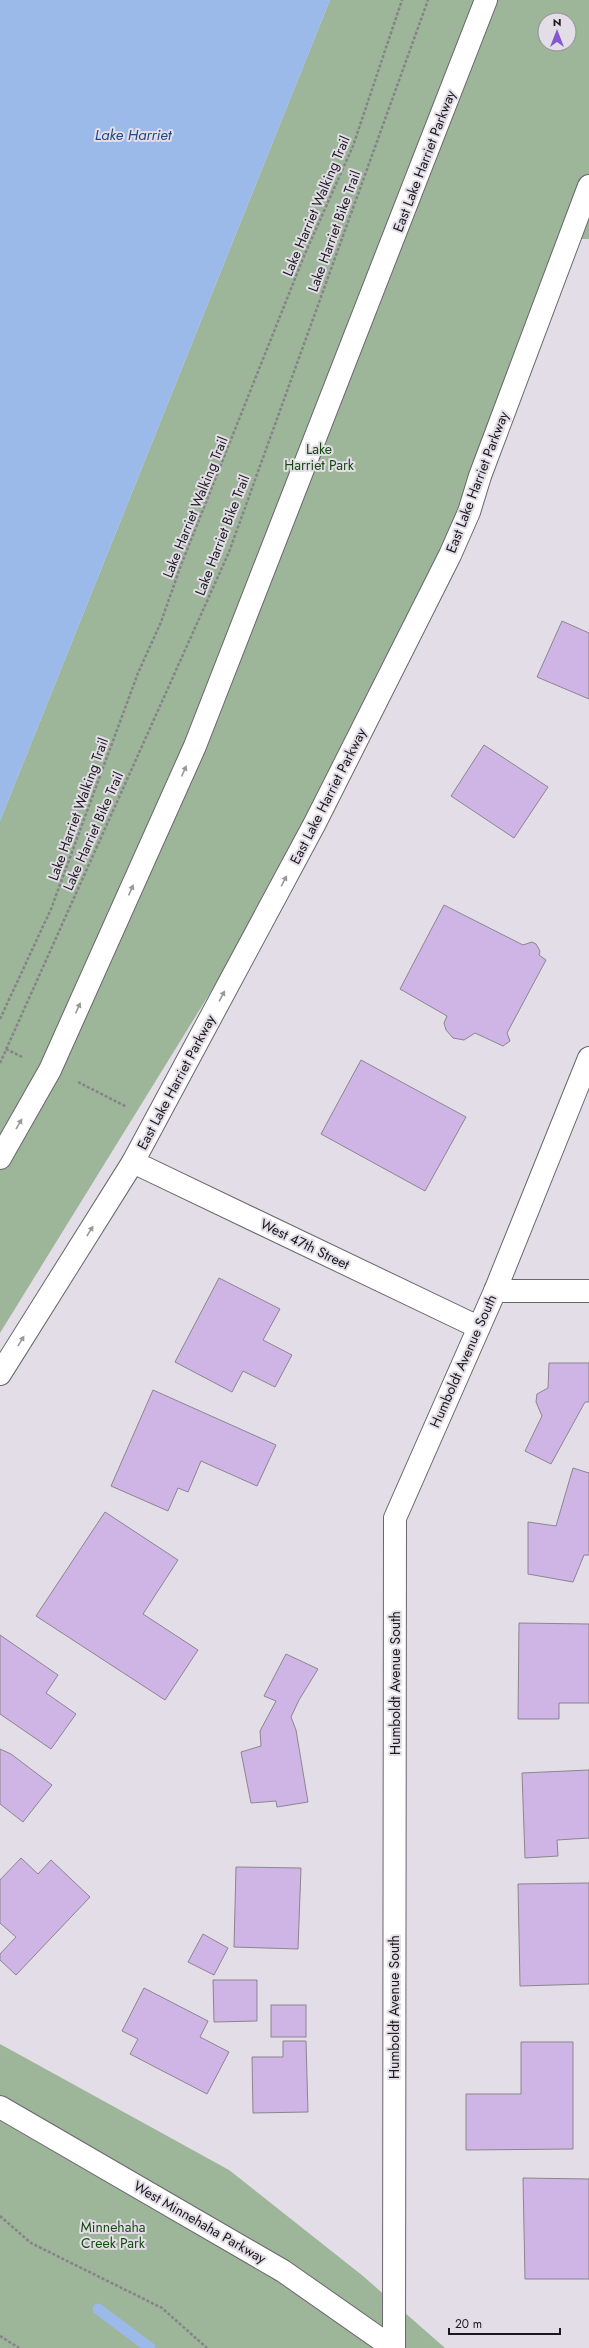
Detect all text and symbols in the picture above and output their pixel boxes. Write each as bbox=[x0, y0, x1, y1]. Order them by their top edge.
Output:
north arrow bbox=[537, 12, 577, 52]
text: N bbox=[553, 14, 561, 30]
street label: East Lake Harriet Parkway bbox=[388, 86, 461, 235]
water label: Lake Harriet bbox=[95, 124, 173, 146]
street label: Lake Harriet Walking Trail bbox=[277, 133, 355, 279]
street label: Lake Harriet Bike Trail bbox=[303, 168, 365, 294]
street label: East Lake Harriet Parkway bbox=[441, 407, 514, 556]
street label: Lake Harriet Walking Trail bbox=[158, 433, 232, 581]
park label: Lake Harriet Park bbox=[284, 439, 355, 475]
street label: Lake Harriet Bike Trail bbox=[190, 472, 254, 598]
street label: East Lake Harriet Parkway bbox=[285, 724, 371, 867]
street label: Lake Harriet Walking Trail bbox=[43, 735, 113, 883]
one-way arrow bbox=[181, 765, 187, 776]
street label: Lake Harriet Bike Trail bbox=[58, 769, 128, 893]
one-way arrow bbox=[280, 875, 287, 887]
one-way arrow bbox=[128, 884, 134, 895]
one-way arrow bbox=[219, 990, 225, 1001]
one-way arrow bbox=[75, 1003, 81, 1014]
street label: East Lake Harriet Parkway bbox=[132, 1010, 221, 1153]
one-way arrow bbox=[16, 1118, 23, 1130]
street label: West 47th Street bbox=[257, 1214, 354, 1275]
one-way arrow bbox=[86, 1225, 93, 1237]
street label: Humboldt Avenue South bbox=[425, 1291, 501, 1431]
one-way arrow bbox=[17, 1335, 24, 1347]
street label: Humboldt Avenue South bbox=[385, 1611, 405, 1755]
street label: Humboldt Avenue South bbox=[384, 1935, 404, 2079]
street label: West Minnehaha Parkway bbox=[130, 2176, 271, 2269]
park label: Minnehaha Creek Park bbox=[80, 2217, 146, 2253]
scale bar bbox=[449, 2310, 560, 2336]
text: 20 m bbox=[455, 2315, 482, 2333]

